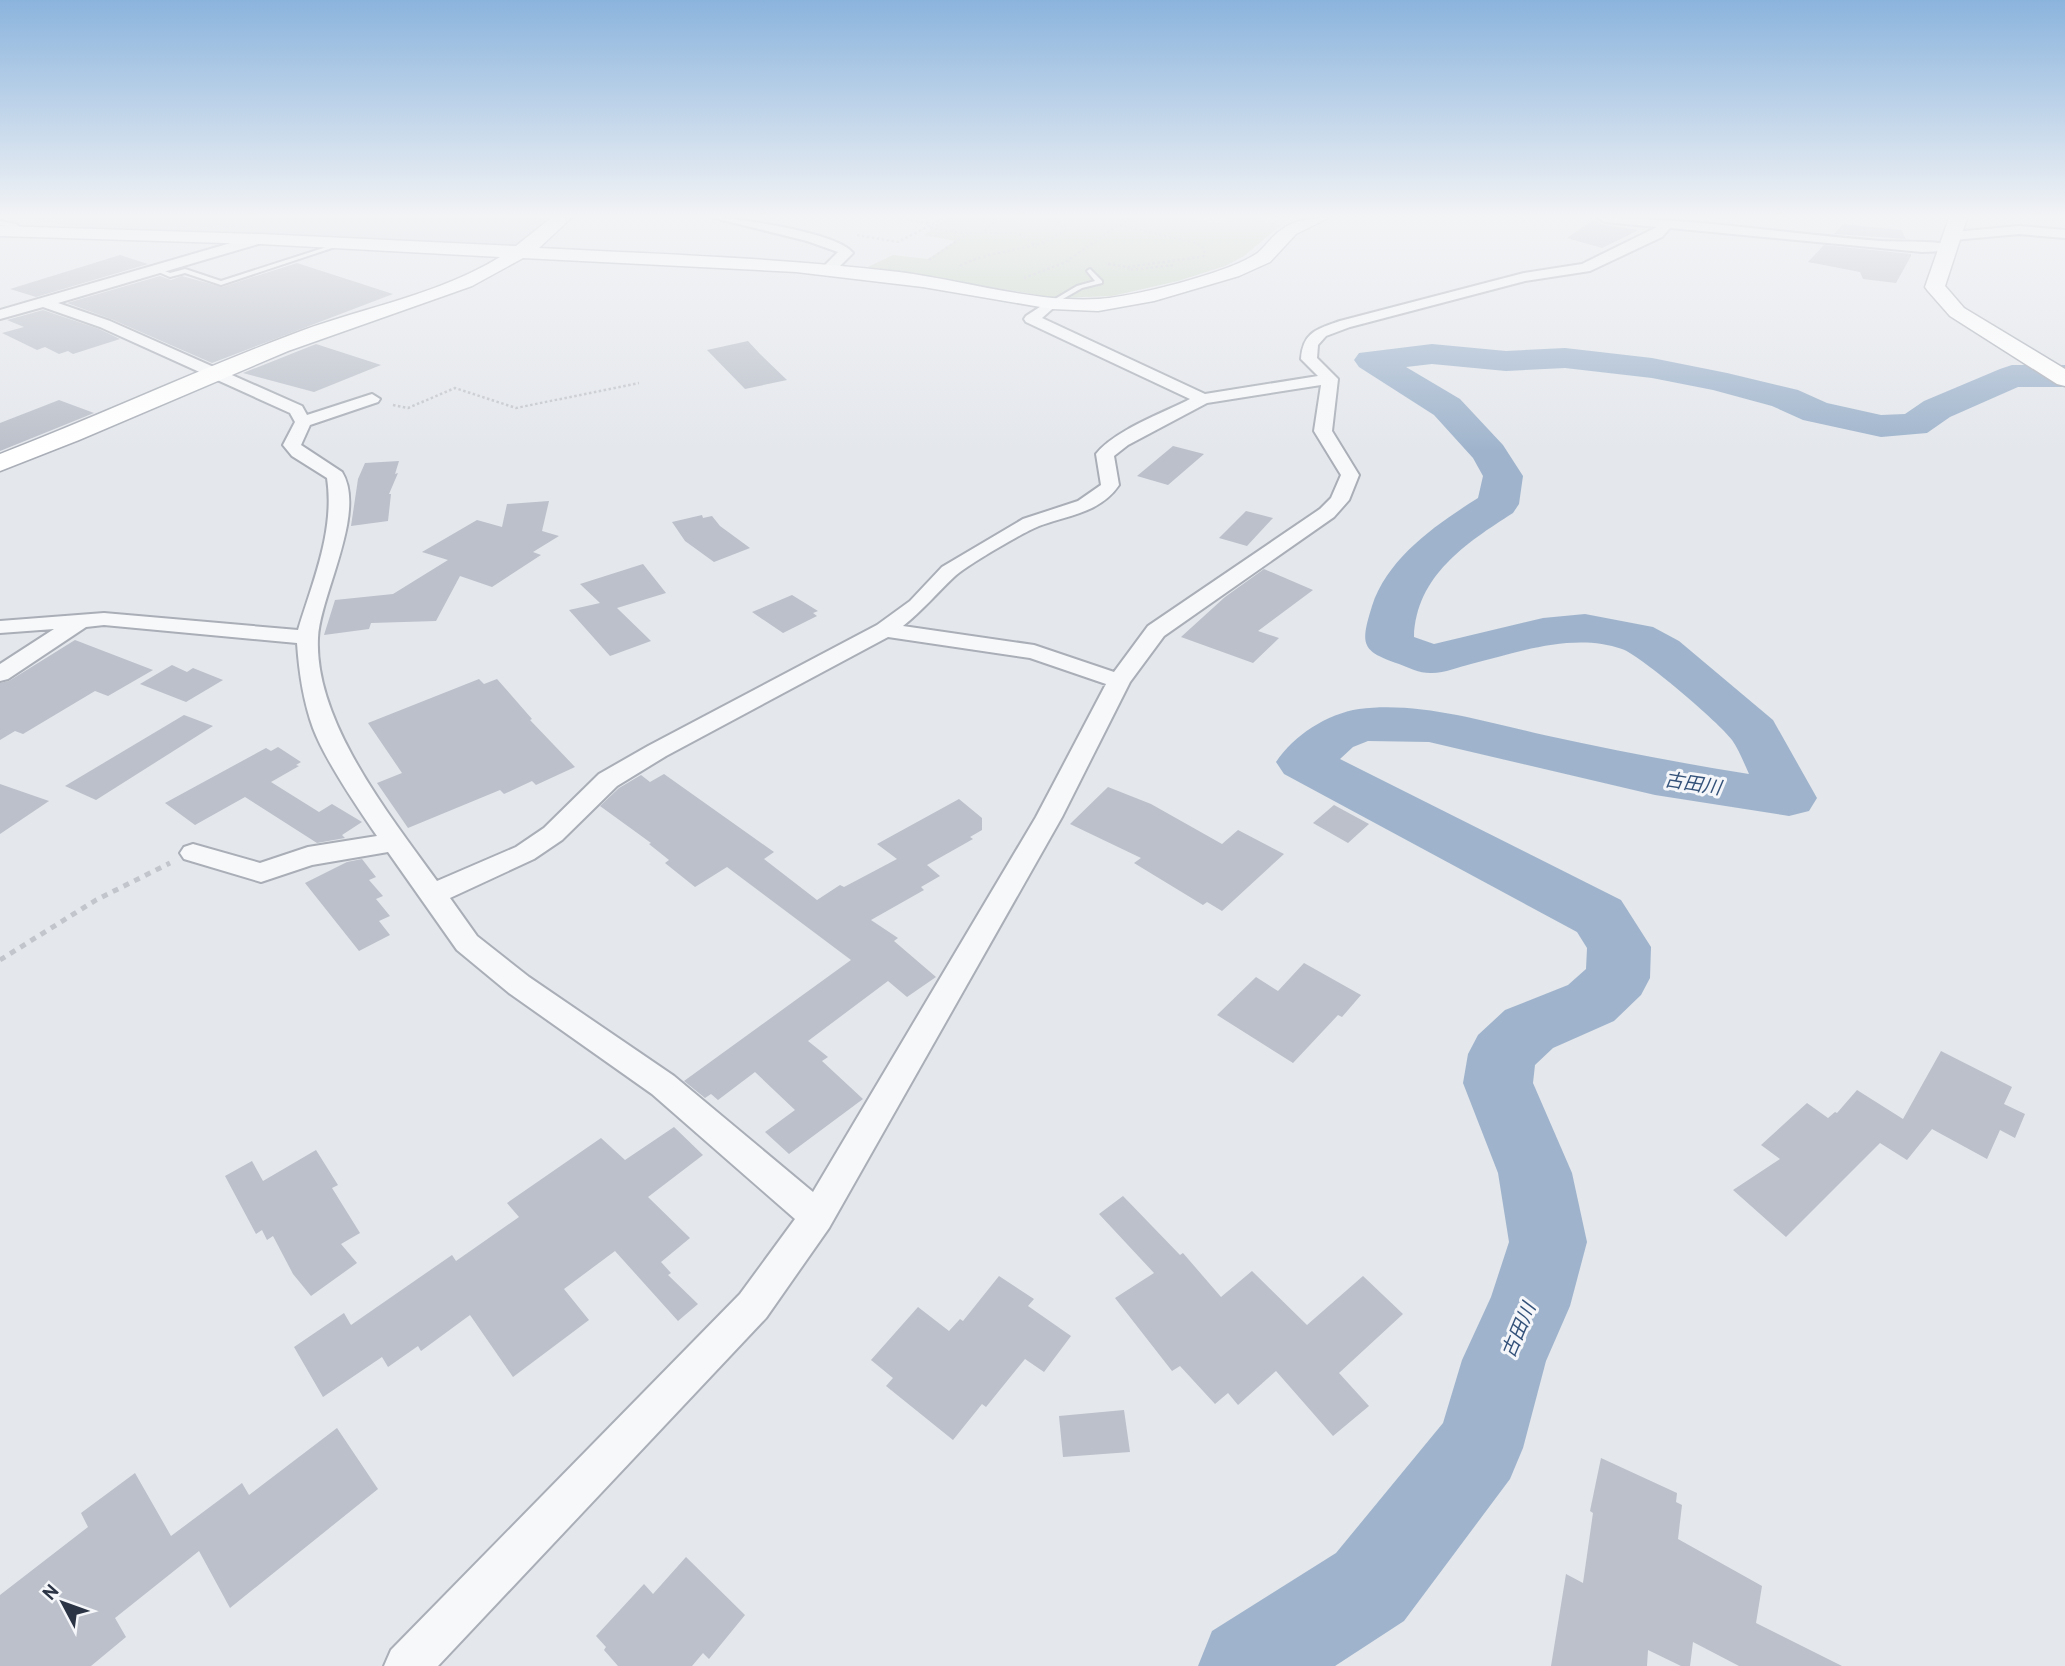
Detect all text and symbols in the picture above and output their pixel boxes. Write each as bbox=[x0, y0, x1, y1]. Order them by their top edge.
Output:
water label: 古田川 bbox=[1663, 769, 1725, 802]
water label: 古田川 bbox=[1498, 1298, 1543, 1362]
north arrow bbox=[28, 1568, 98, 1638]
text: N bbox=[38, 1580, 65, 1606]

